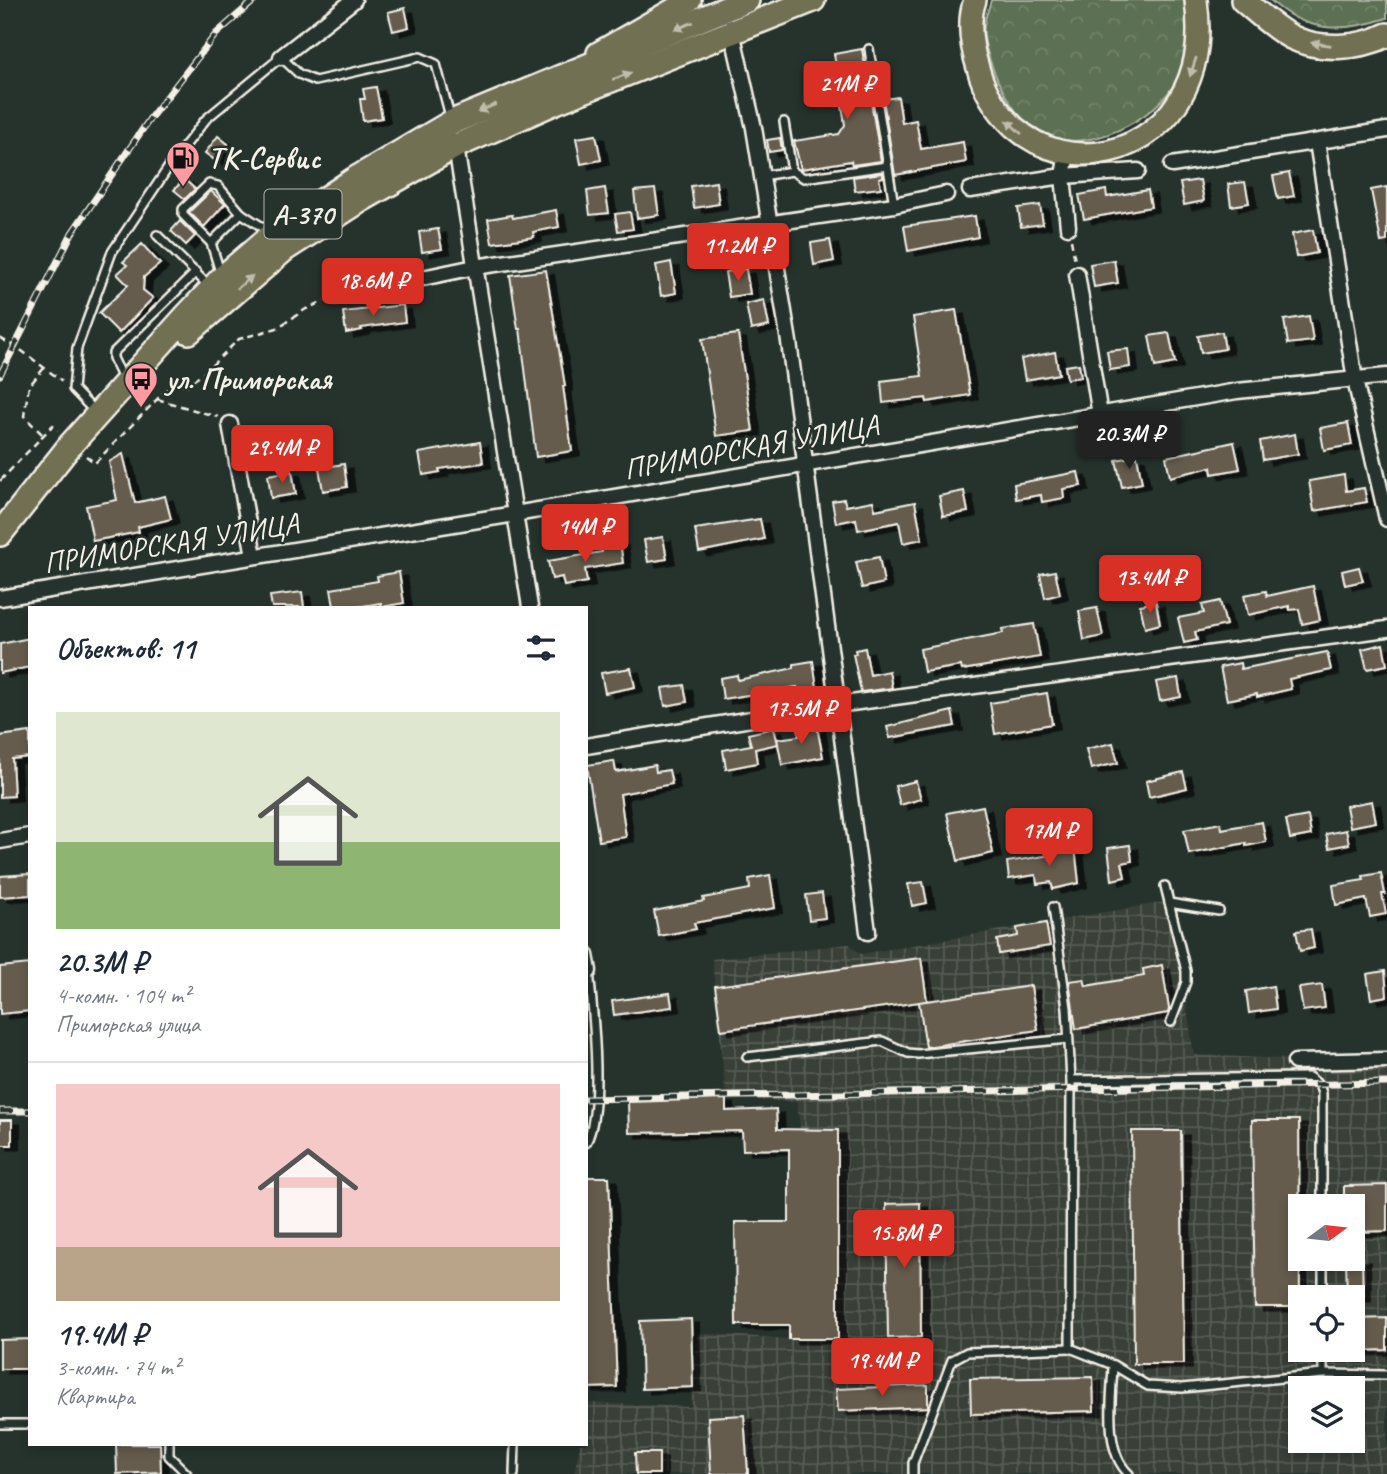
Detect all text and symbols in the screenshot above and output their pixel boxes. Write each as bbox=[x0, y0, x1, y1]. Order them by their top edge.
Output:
one-way arrow bbox=[674, 20, 694, 32]
one-way arrow bbox=[1310, 38, 1332, 49]
one-way arrow bbox=[1187, 57, 1198, 78]
pin: 21M ₽ bbox=[798, 61, 896, 121]
text: 21M ₽ bbox=[820, 69, 874, 98]
one-way arrow bbox=[612, 70, 633, 81]
one-way arrow bbox=[476, 103, 497, 114]
one-way arrow bbox=[1005, 119, 1023, 135]
fuel station icon: ТК-Сервис bbox=[164, 139, 202, 188]
place label: ТК-Сервис bbox=[208, 139, 321, 177]
road number: А-370 bbox=[264, 190, 342, 238]
pin: 11.2M ₽ bbox=[673, 224, 803, 283]
text: 11.2M ₽ bbox=[703, 231, 773, 260]
pin: 18.6M ₽ bbox=[308, 258, 438, 318]
text: 18.6M ₽ bbox=[338, 266, 408, 295]
one-way arrow bbox=[237, 275, 254, 290]
bus stop icon: ул. Приморская bbox=[122, 360, 160, 409]
place label: ул. Приморская bbox=[163, 360, 333, 398]
street label: ПРИМОРСКАЯ УЛИЦА bbox=[621, 406, 883, 488]
pin: 20.3M ₽ bbox=[1064, 412, 1194, 471]
text: 20.3M ₽ bbox=[1094, 419, 1164, 448]
pin: 29.4M ₽ bbox=[217, 426, 347, 485]
text: 29.4M ₽ bbox=[247, 433, 317, 462]
street label: ПРИМОРСКАЯ УЛИЦА bbox=[41, 504, 303, 582]
pin: 14M ₽ bbox=[536, 504, 634, 564]
text: 14M ₽ bbox=[558, 512, 612, 541]
pin: 13.4M ₽ bbox=[1085, 556, 1215, 615]
text: 13.4M ₽ bbox=[1115, 563, 1185, 592]
text: Объектов: 11 bbox=[56, 629, 195, 667]
icon: filters bbox=[522, 629, 560, 667]
pin: 17.5M ₽ bbox=[736, 686, 866, 746]
text: 17.5M ₽ bbox=[766, 694, 836, 723]
icon: home bbox=[245, 758, 371, 884]
pin: 17M ₽ bbox=[1000, 808, 1098, 868]
text: 17M ₽ bbox=[1022, 816, 1076, 845]
text: 20.3M ₽ bbox=[56, 943, 147, 981]
text: 4-комн. · 104 m² bbox=[56, 981, 190, 1010]
text: Приморская улица bbox=[56, 1010, 200, 1039]
icon: home bbox=[245, 1130, 371, 1256]
north arrow bbox=[1288, 1194, 1365, 1270]
map controls bbox=[1288, 1194, 1365, 1453]
pin: 15.8M ₽ bbox=[839, 1210, 969, 1270]
text: 15.8M ₽ bbox=[869, 1218, 939, 1247]
button: locate bbox=[1288, 1285, 1365, 1362]
text: 19.4M ₽ bbox=[56, 1315, 147, 1353]
pin: 19.4M ₽ bbox=[817, 1338, 947, 1398]
text: 19.4M ₽ bbox=[847, 1346, 917, 1375]
text: 3-комн. · 74 m² bbox=[56, 1353, 180, 1382]
button: layers bbox=[1288, 1376, 1365, 1453]
text: Квартира bbox=[56, 1382, 134, 1411]

